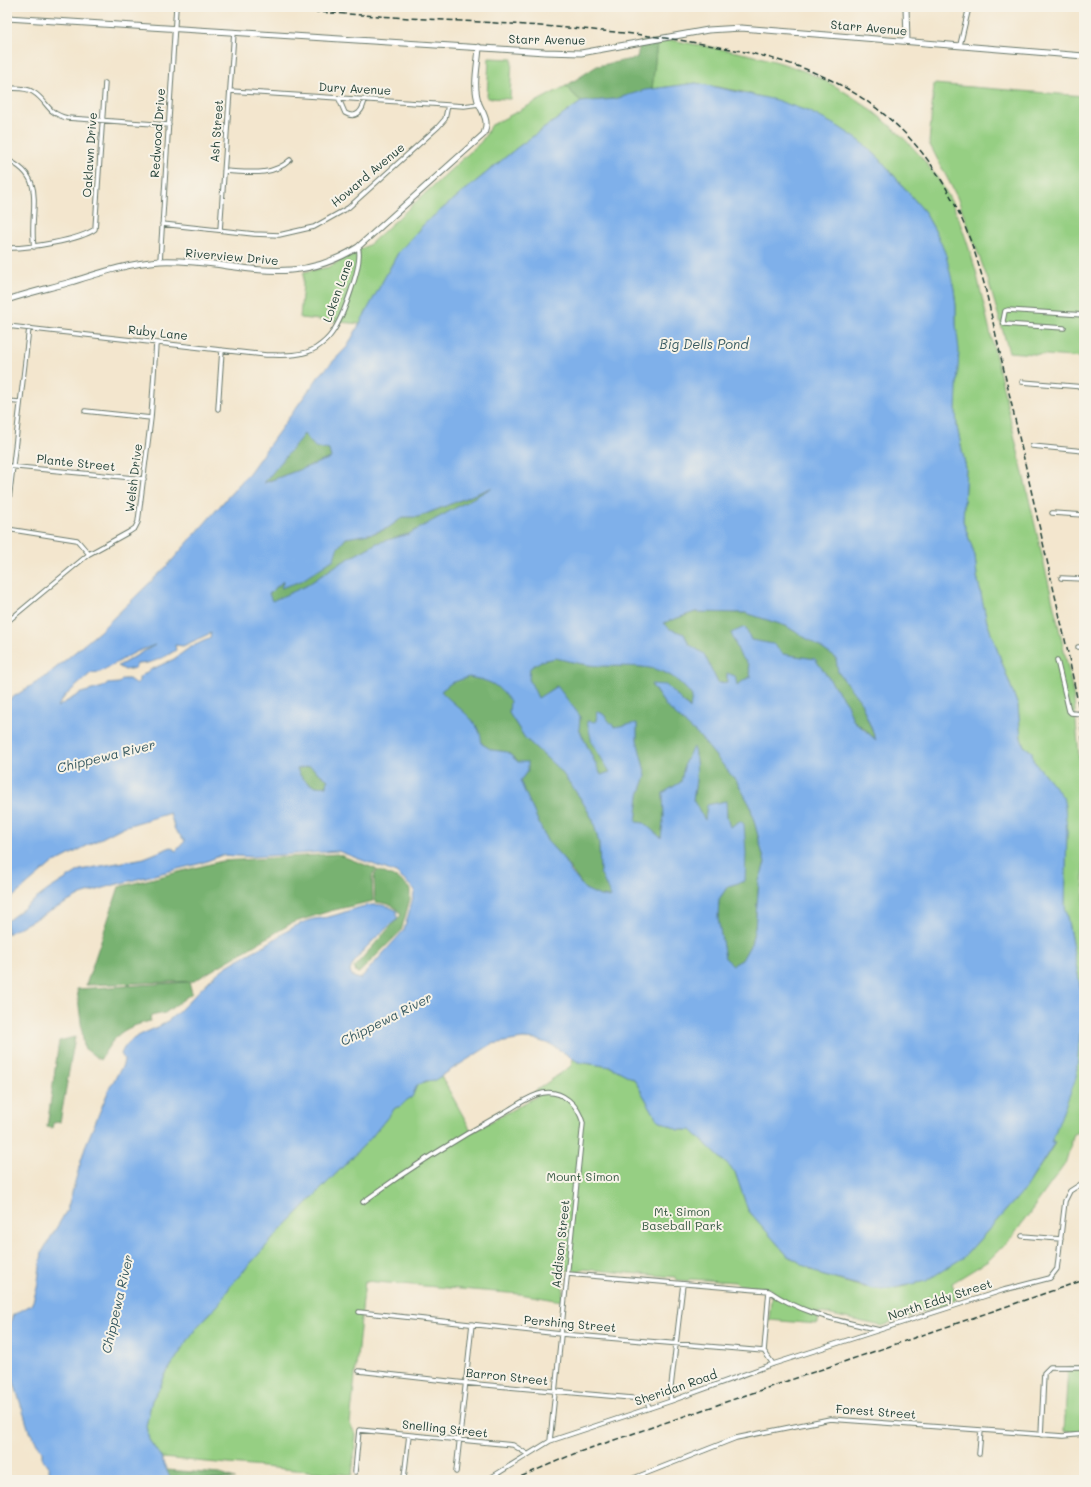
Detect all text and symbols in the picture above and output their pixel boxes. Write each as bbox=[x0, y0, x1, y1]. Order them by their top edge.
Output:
street label: Starr Avenue bbox=[830, 16, 908, 38]
street label: Starr Avenue bbox=[508, 30, 586, 48]
street label: Dury Avenue bbox=[318, 78, 392, 98]
street label: Redwood Drive bbox=[146, 88, 168, 178]
street label: Ash Street bbox=[206, 99, 226, 163]
street label: Oaklawn Drive bbox=[78, 112, 100, 198]
street label: Howard Avenue bbox=[327, 139, 408, 210]
street label: Riverview Drive bbox=[185, 244, 279, 268]
street label: Loken Lane bbox=[318, 257, 356, 324]
street label: Ruby Lane bbox=[127, 321, 189, 343]
water label: Big Dells Pond bbox=[660, 335, 749, 352]
street label: Welsh Drive bbox=[121, 443, 145, 513]
street label: Plante Street bbox=[36, 450, 116, 474]
water label: Chippewa River bbox=[55, 735, 157, 776]
water label: Chippewa River bbox=[337, 988, 435, 1049]
park label: Mount Simon bbox=[547, 1168, 619, 1184]
street label: Addison Street bbox=[547, 1199, 573, 1289]
park label: Mt. Simon Baseball Park bbox=[642, 1203, 722, 1233]
water label: Chippewa River bbox=[97, 1252, 136, 1355]
street label: North Eddy Street bbox=[886, 1275, 994, 1323]
street label: Pershing Street bbox=[523, 1311, 617, 1335]
street label: Barron Street bbox=[465, 1364, 549, 1388]
street label: Sheridan Road bbox=[632, 1365, 719, 1409]
street label: Forest Street bbox=[835, 1400, 917, 1422]
street label: Snelling Street bbox=[401, 1416, 489, 1440]

